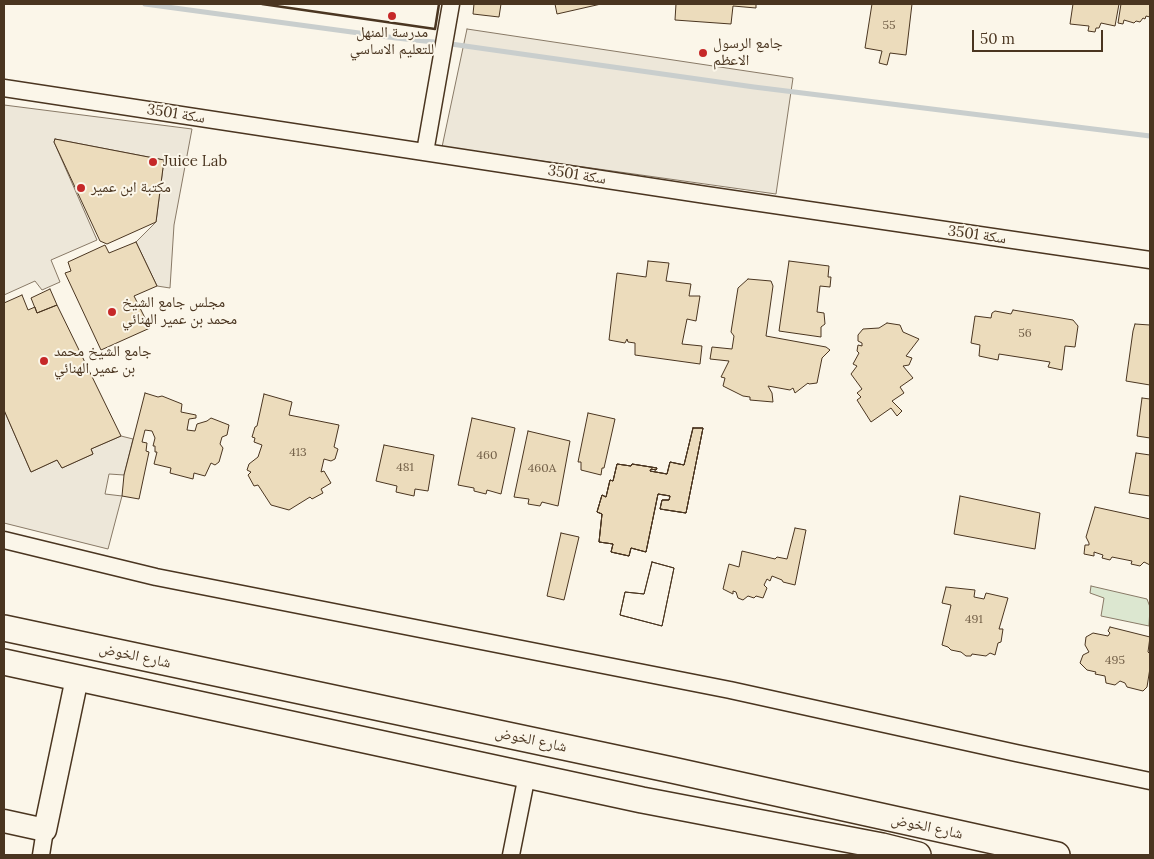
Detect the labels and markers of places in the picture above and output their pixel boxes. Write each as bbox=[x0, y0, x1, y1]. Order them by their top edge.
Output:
marker: مدرسة المنهل للتعليم الاساسي bbox=[386, 10, 398, 22]
place label: مدرسة المنهل للتعليم الاساسي bbox=[350, 24, 434, 59]
place label: جامع الرسول الاعظم bbox=[713, 35, 783, 70]
marker: جامع الرسول الاعظم bbox=[697, 47, 709, 59]
place label: Juice Lab bbox=[163, 153, 227, 171]
marker: Juice Lab bbox=[147, 156, 159, 168]
place label: مكتبة ابن عمير bbox=[91, 179, 171, 197]
marker: مكتبة ابن عمير bbox=[75, 182, 87, 194]
place label: مجلس جامع الشيخ محمد بن عمير الهنائي bbox=[122, 294, 237, 329]
marker: مجلس جامع الشيخ محمد بن عمير الهنائي bbox=[106, 306, 118, 318]
place label: جامع الشيخ محمد بن عمير الهنائي bbox=[54, 343, 151, 378]
marker: جامع الشيخ محمد بن عمير الهنائي bbox=[38, 355, 50, 367]

